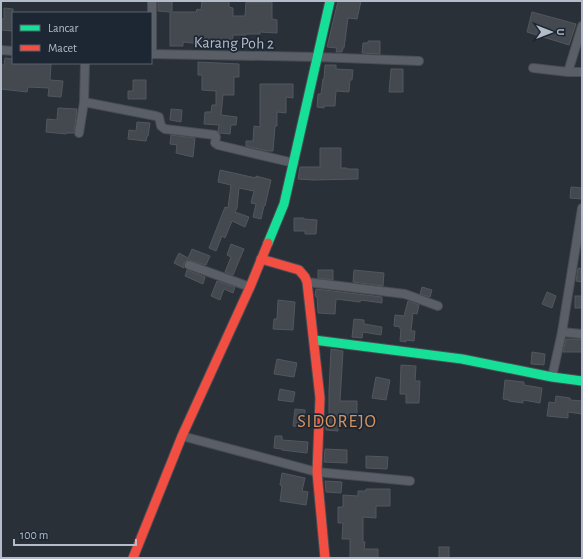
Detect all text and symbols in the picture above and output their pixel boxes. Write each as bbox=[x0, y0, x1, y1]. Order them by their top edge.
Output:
legend bbox=[12, 12, 152, 64]
north arrow bbox=[531, 12, 571, 52]
text: Lancar bbox=[48, 22, 79, 34]
text: U bbox=[555, 28, 566, 36]
street label: Karang Poh 2 bbox=[194, 34, 274, 52]
text: Macet bbox=[48, 42, 77, 54]
district label: SIDOREJO bbox=[297, 413, 377, 431]
scale bar bbox=[14, 521, 136, 547]
text: 100 m bbox=[20, 529, 48, 541]

